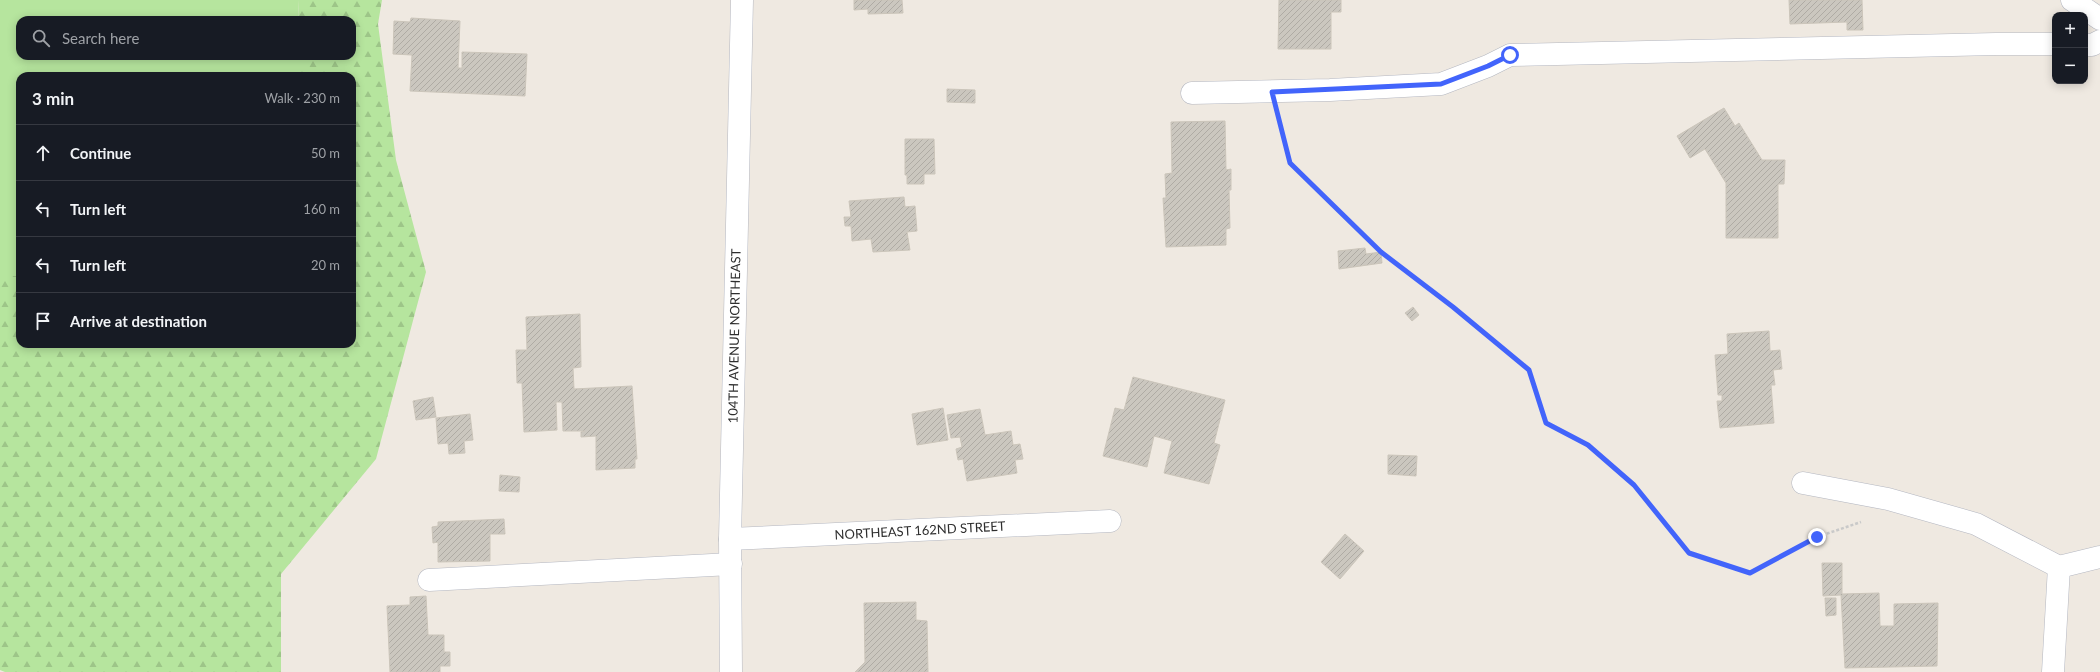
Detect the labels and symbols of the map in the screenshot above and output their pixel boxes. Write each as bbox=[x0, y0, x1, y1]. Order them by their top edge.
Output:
route start bbox=[1501, 46, 1519, 64]
street label: 104TH AVENUE NORTHEAST bbox=[724, 248, 744, 423]
street label: NORTHEAST 162ND STREET bbox=[834, 518, 1006, 542]
route end bbox=[1808, 528, 1826, 546]

